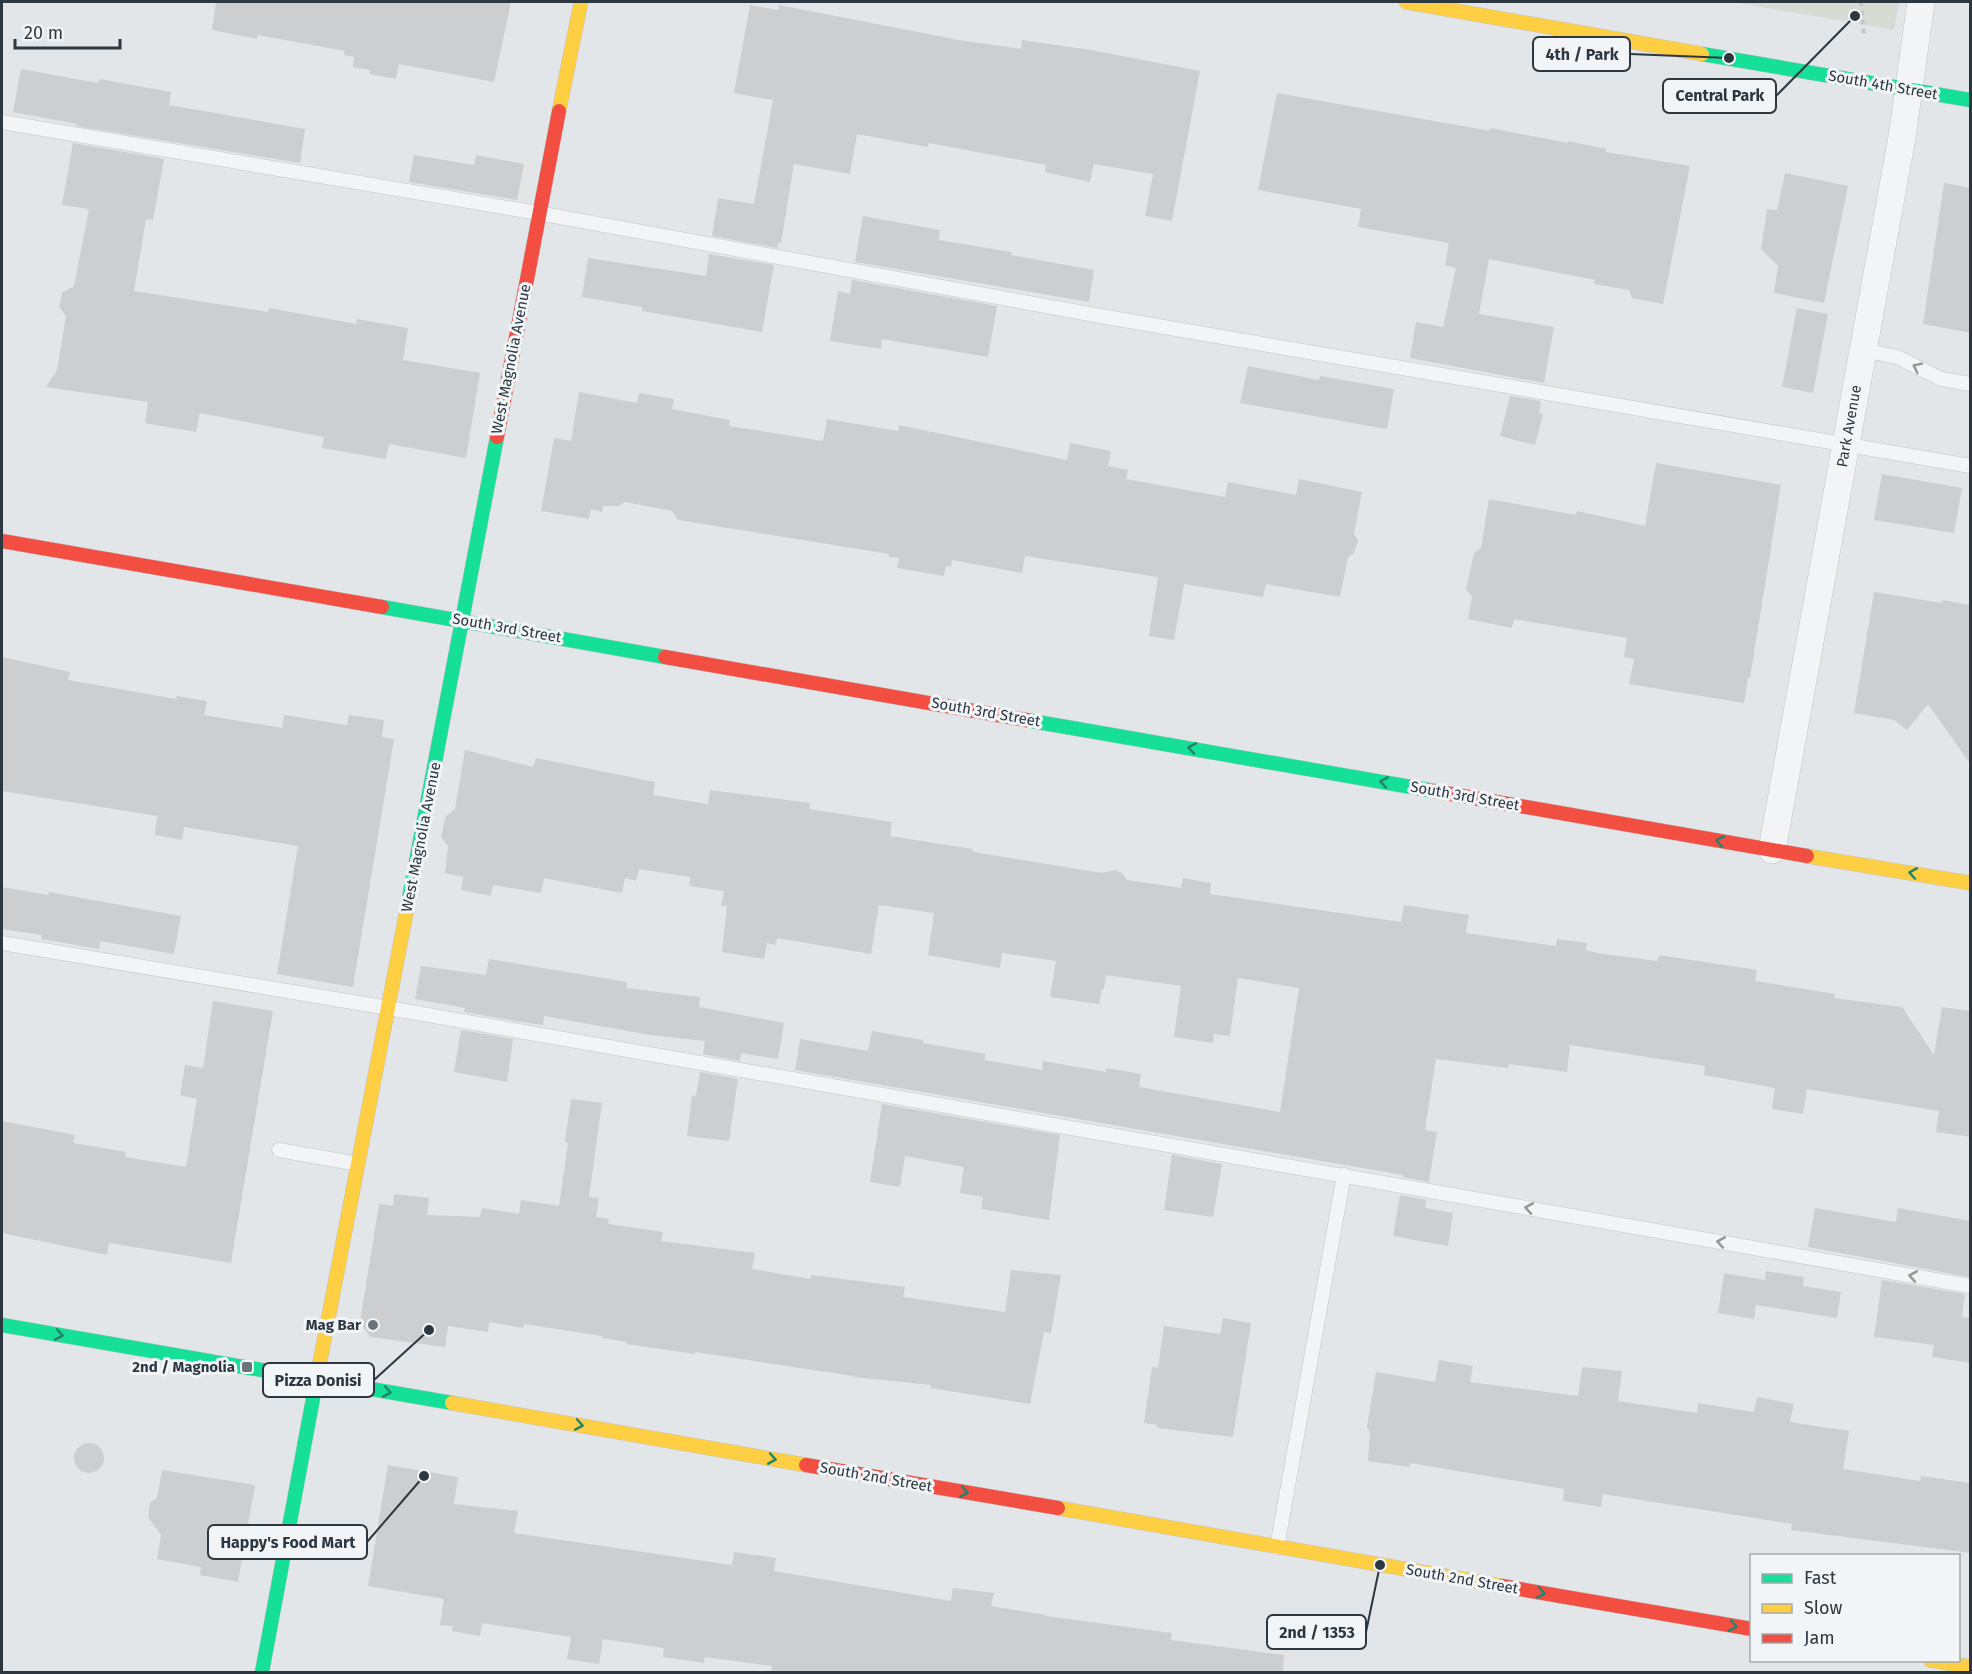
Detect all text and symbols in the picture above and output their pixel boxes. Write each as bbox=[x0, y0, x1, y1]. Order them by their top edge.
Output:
scale bar bbox=[15, 12, 120, 50]
text: 20 m bbox=[24, 22, 63, 44]
callout: 4th / Park bbox=[1533, 37, 1630, 71]
text: 4th / Park bbox=[1545, 45, 1619, 64]
street label: South 4th Street bbox=[1827, 67, 1940, 104]
callout: Central Park bbox=[1663, 79, 1776, 113]
text: Central Park bbox=[1676, 86, 1765, 105]
street label: West Magnolia Avenue bbox=[488, 282, 534, 436]
one-way arrow bbox=[1912, 362, 1923, 374]
street label: Park Avenue bbox=[1833, 383, 1865, 469]
street label: South 3rd Street bbox=[451, 610, 563, 647]
street label: South 3rd Street bbox=[930, 694, 1042, 731]
one-way arrow bbox=[1187, 743, 1196, 755]
street label: West Magnolia Avenue bbox=[398, 760, 444, 914]
one-way arrow bbox=[1379, 776, 1389, 789]
street label: South 3rd Street bbox=[1409, 778, 1521, 815]
one-way arrow bbox=[1716, 835, 1726, 848]
one-way arrow bbox=[1908, 867, 1918, 880]
one-way arrow bbox=[1524, 1202, 1534, 1215]
one-way arrow bbox=[1716, 1236, 1726, 1249]
one-way arrow bbox=[1908, 1270, 1918, 1283]
place label: Mag Bar bbox=[306, 1316, 362, 1334]
marker: Mag Bar bbox=[366, 1318, 380, 1332]
one-way arrow bbox=[54, 1328, 64, 1341]
place label: 2nd / Magnolia bbox=[132, 1358, 235, 1376]
marker: 2nd / Magnolia bbox=[240, 1360, 254, 1374]
callout: Pizza Donisi bbox=[263, 1363, 374, 1397]
text: Pizza Donisi bbox=[275, 1371, 361, 1390]
one-way arrow bbox=[382, 1385, 392, 1398]
one-way arrow bbox=[575, 1419, 584, 1431]
one-way arrow bbox=[766, 1452, 776, 1465]
street label: South 2nd Street bbox=[818, 1458, 934, 1496]
one-way arrow bbox=[958, 1485, 968, 1498]
callout: Happy's Food Mart bbox=[208, 1525, 367, 1559]
text: Happy's Food Mart bbox=[220, 1533, 356, 1552]
legend bbox=[1750, 1554, 1960, 1662]
street label: South 2nd Street bbox=[1404, 1560, 1520, 1598]
text: Fast bbox=[1804, 1567, 1837, 1589]
one-way arrow bbox=[1536, 1586, 1546, 1598]
text: Slow bbox=[1804, 1597, 1843, 1619]
callout: 2nd / 1353 bbox=[1267, 1615, 1366, 1649]
one-way arrow bbox=[1728, 1619, 1738, 1632]
text: 2nd / 1353 bbox=[1279, 1623, 1355, 1642]
text: Jam bbox=[1804, 1627, 1835, 1649]

